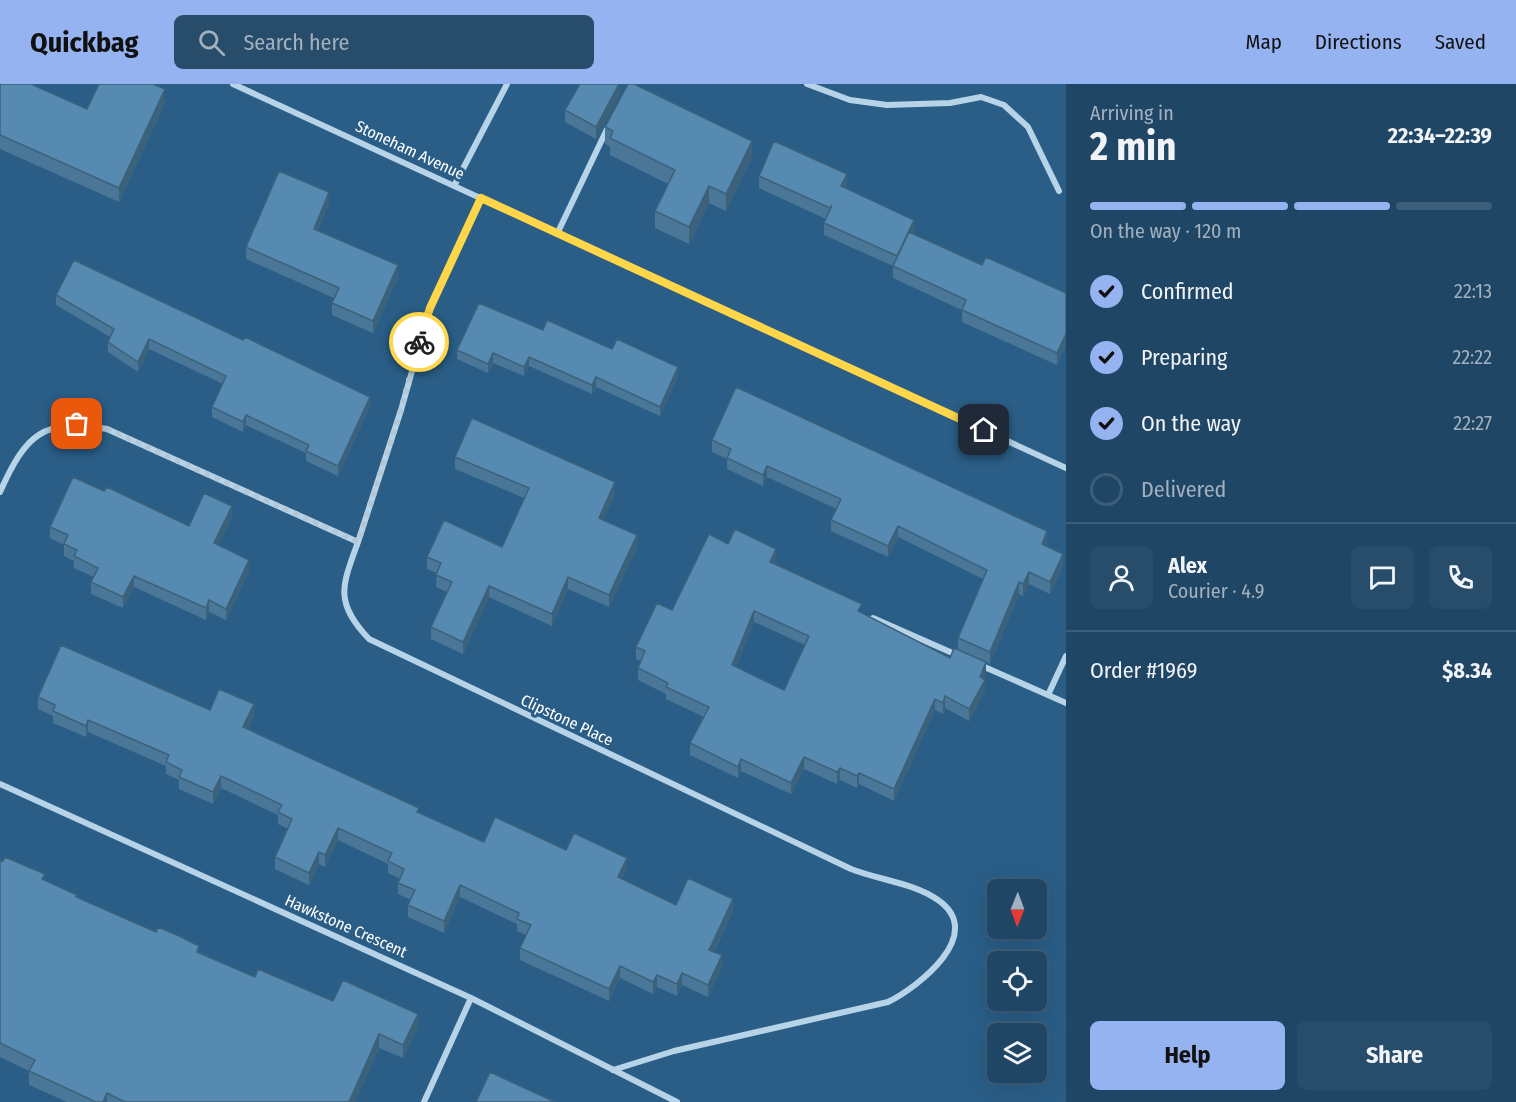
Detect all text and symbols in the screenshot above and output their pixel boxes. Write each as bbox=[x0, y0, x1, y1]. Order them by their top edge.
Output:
search box bbox=[174, 15, 594, 69]
text: Quickbag bbox=[30, 26, 138, 59]
icon: search bbox=[195, 26, 228, 59]
text: Search here bbox=[243, 29, 349, 56]
text: Map bbox=[1245, 29, 1282, 55]
text: Directions bbox=[1315, 29, 1402, 55]
text: Saved bbox=[1435, 29, 1486, 55]
text: Arriving in bbox=[1090, 101, 1174, 125]
street label: Stoneham Avenue bbox=[352, 116, 468, 184]
text: 22:34–22:39 bbox=[1388, 122, 1492, 149]
text: 2 min bbox=[1090, 124, 1176, 170]
text: On the way · 120 m bbox=[1090, 219, 1241, 243]
icon: check bbox=[1090, 275, 1123, 308]
text: Confirmed bbox=[1141, 278, 1234, 305]
text: 22:13 bbox=[1454, 279, 1492, 303]
courier bbox=[389, 312, 449, 372]
icon: bike bbox=[403, 326, 436, 359]
icon: check bbox=[1090, 341, 1123, 374]
text: Preparing bbox=[1141, 344, 1227, 371]
text: 22:22 bbox=[1452, 345, 1492, 369]
pin bbox=[51, 398, 102, 449]
pin bbox=[958, 404, 1009, 455]
icon: bag bbox=[60, 407, 93, 440]
icon: check bbox=[1090, 407, 1123, 440]
text: On the way bbox=[1141, 410, 1241, 437]
text: 22:27 bbox=[1453, 411, 1492, 435]
icon: home bbox=[967, 413, 1000, 446]
text: Delivered bbox=[1141, 476, 1226, 503]
button: person bbox=[1090, 546, 1153, 609]
button: chat bbox=[1351, 546, 1414, 609]
button: phone bbox=[1429, 546, 1492, 609]
text: Alex bbox=[1168, 552, 1207, 579]
text: Courier · 4.9 bbox=[1168, 579, 1264, 603]
text: Order #1969 bbox=[1090, 657, 1197, 684]
text: $8.34 bbox=[1442, 657, 1492, 684]
street label: Clipstone Place bbox=[518, 690, 616, 750]
north arrow bbox=[987, 879, 1047, 939]
map controls bbox=[987, 879, 1047, 1083]
street label: Hawkstone Crescent bbox=[282, 891, 411, 962]
button: locate bbox=[987, 951, 1047, 1011]
button: Help bbox=[1090, 1021, 1285, 1090]
button: Share bbox=[1297, 1021, 1492, 1090]
button: layers bbox=[987, 1023, 1047, 1083]

